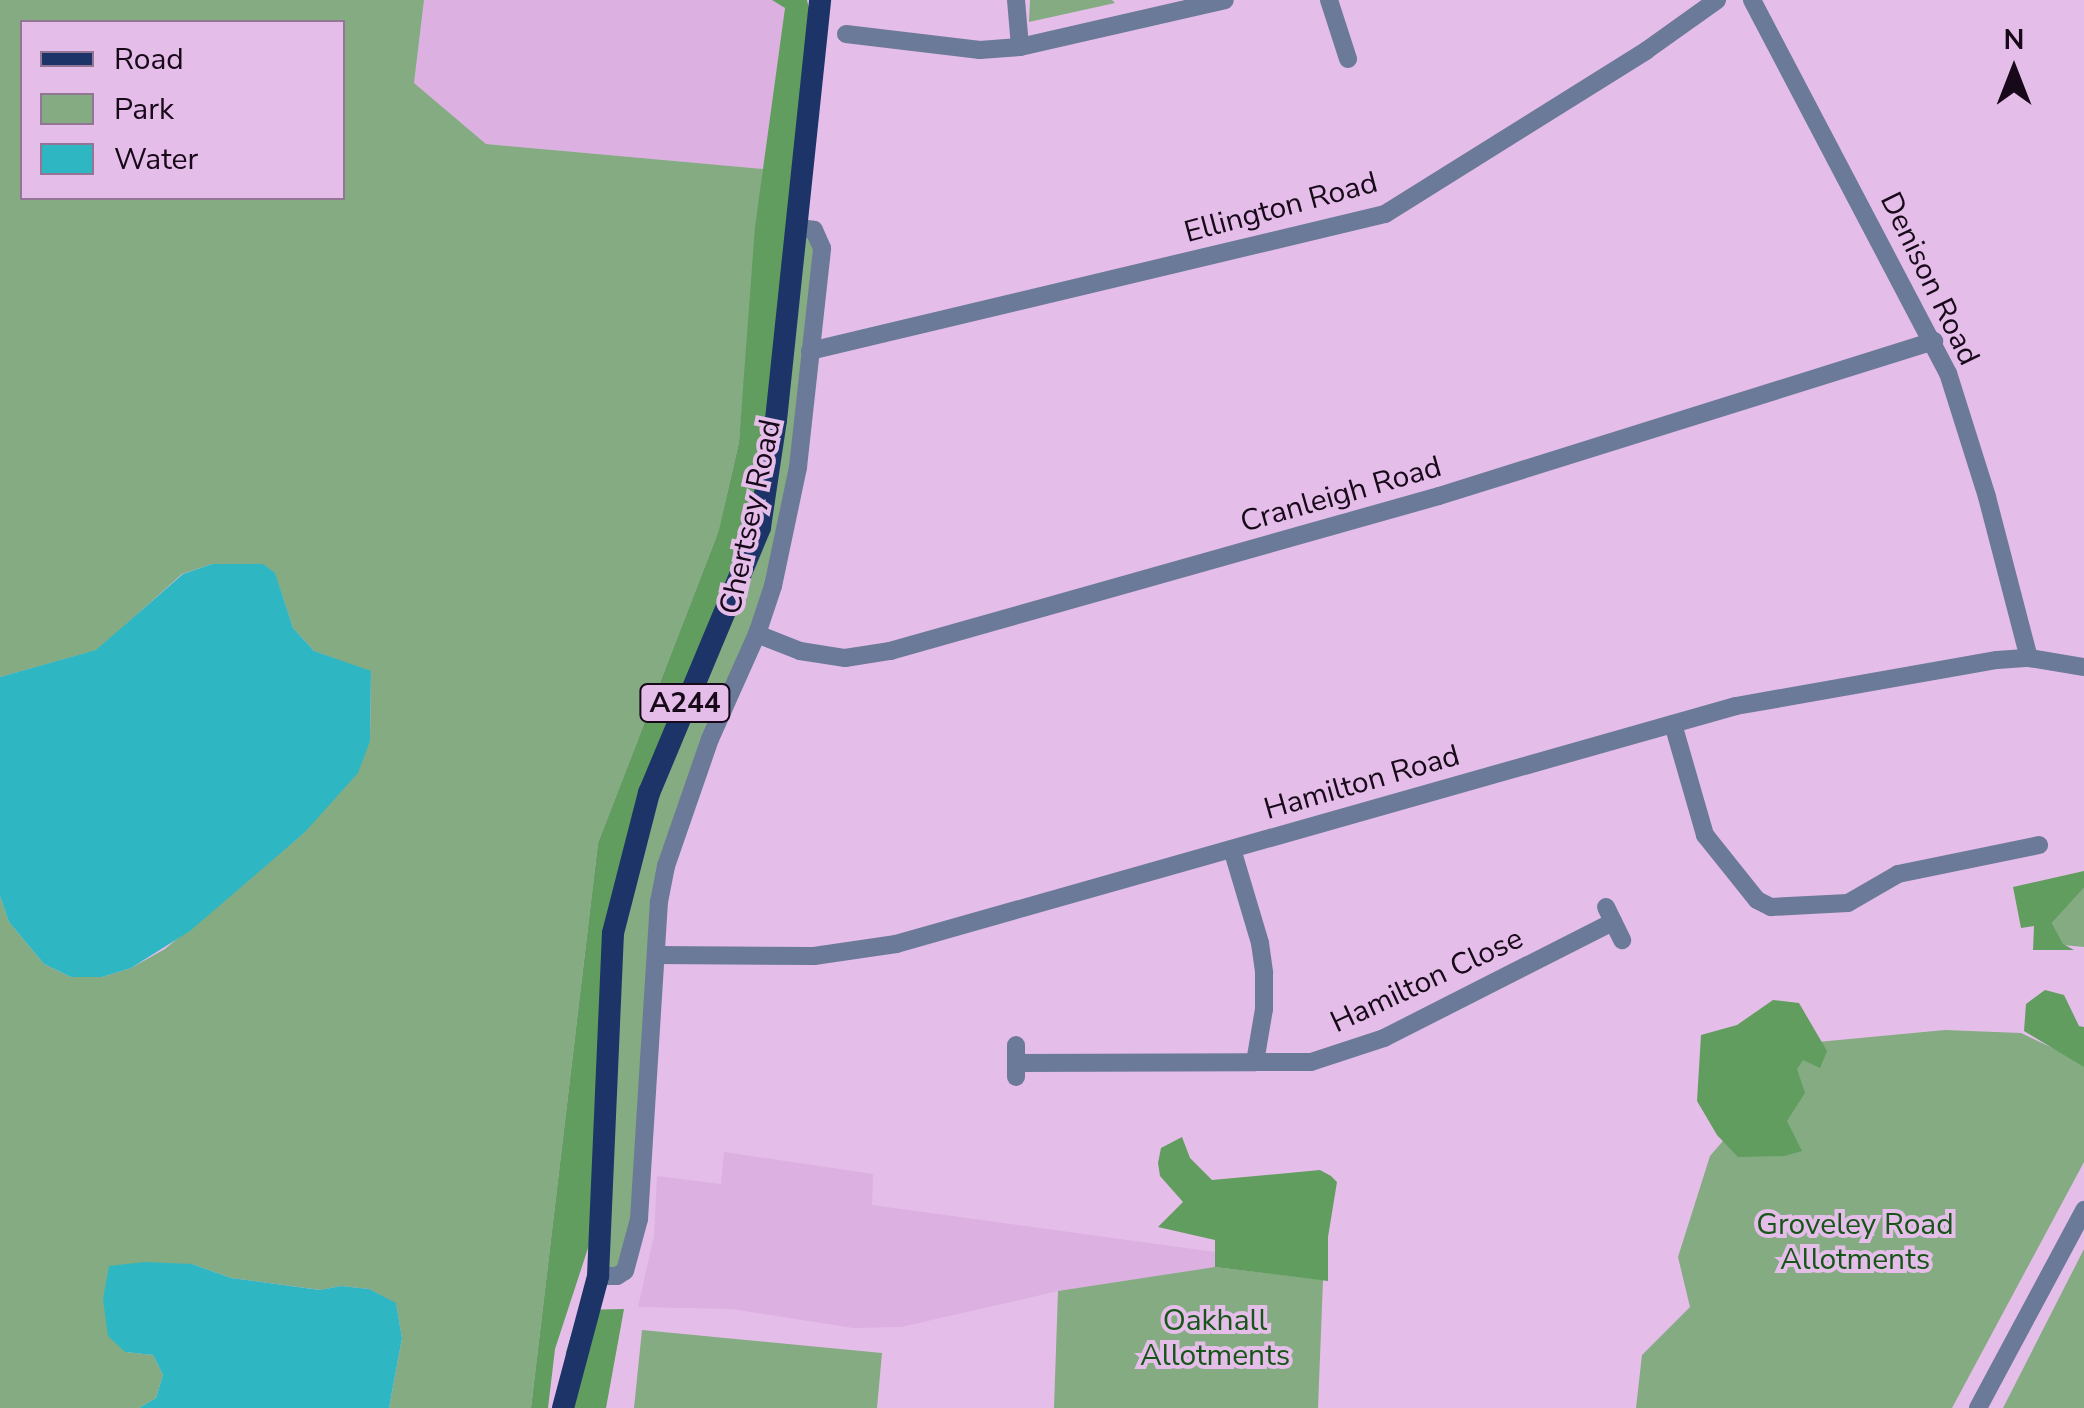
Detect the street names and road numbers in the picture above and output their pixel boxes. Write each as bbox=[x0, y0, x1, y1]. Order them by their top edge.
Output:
street label: Ellington Road bbox=[1181, 165, 1381, 251]
street label: Denison Road bbox=[1872, 187, 1986, 371]
street label: Chertsey Road bbox=[713, 416, 789, 618]
street label: Cranleigh Road bbox=[1236, 449, 1446, 541]
road number: A244 bbox=[638, 680, 732, 726]
street label: Hamilton Road bbox=[1260, 738, 1464, 828]
street label: Hamilton Close bbox=[1325, 921, 1529, 1041]

